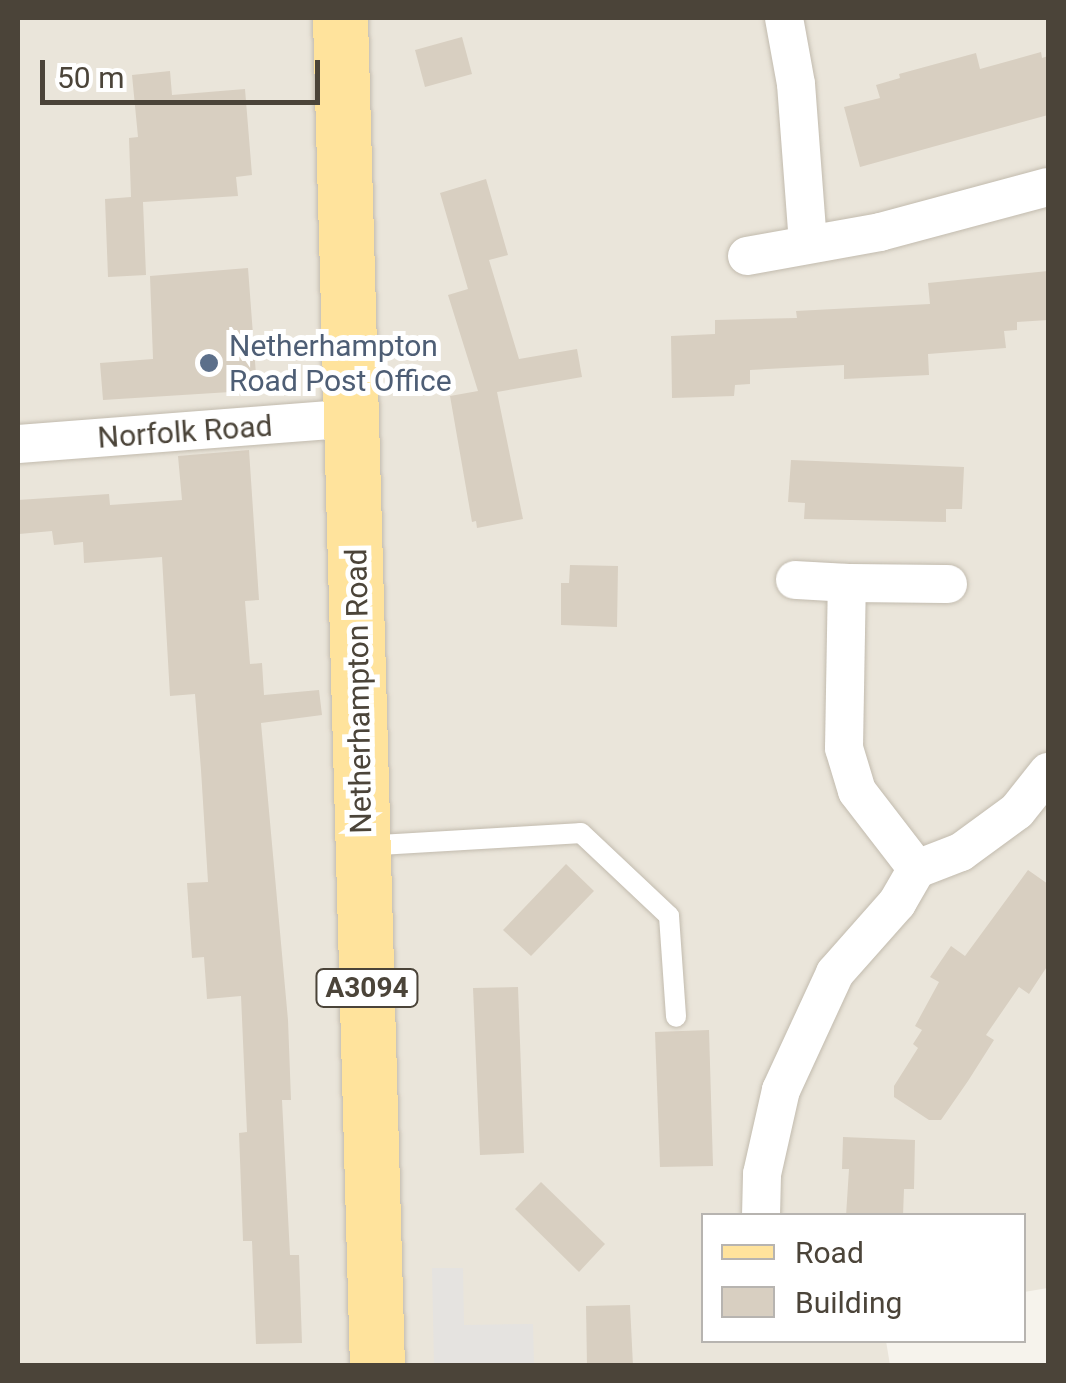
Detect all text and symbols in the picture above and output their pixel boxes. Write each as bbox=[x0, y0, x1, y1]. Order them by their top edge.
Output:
scale bar bbox=[45, 40, 325, 102]
text: 50 m bbox=[57, 60, 124, 95]
place label: Netherhampton Road Post Office bbox=[229, 328, 452, 398]
marker: Netherhampton Road Post Office bbox=[198, 352, 220, 374]
street label: Norfolk Road bbox=[96, 408, 274, 456]
street label: Netherhampton Road bbox=[339, 548, 379, 834]
road number: A3094 bbox=[314, 965, 420, 1011]
legend bbox=[701, 1213, 1026, 1343]
text: Road bbox=[795, 1235, 864, 1270]
text: Building bbox=[795, 1285, 902, 1320]

